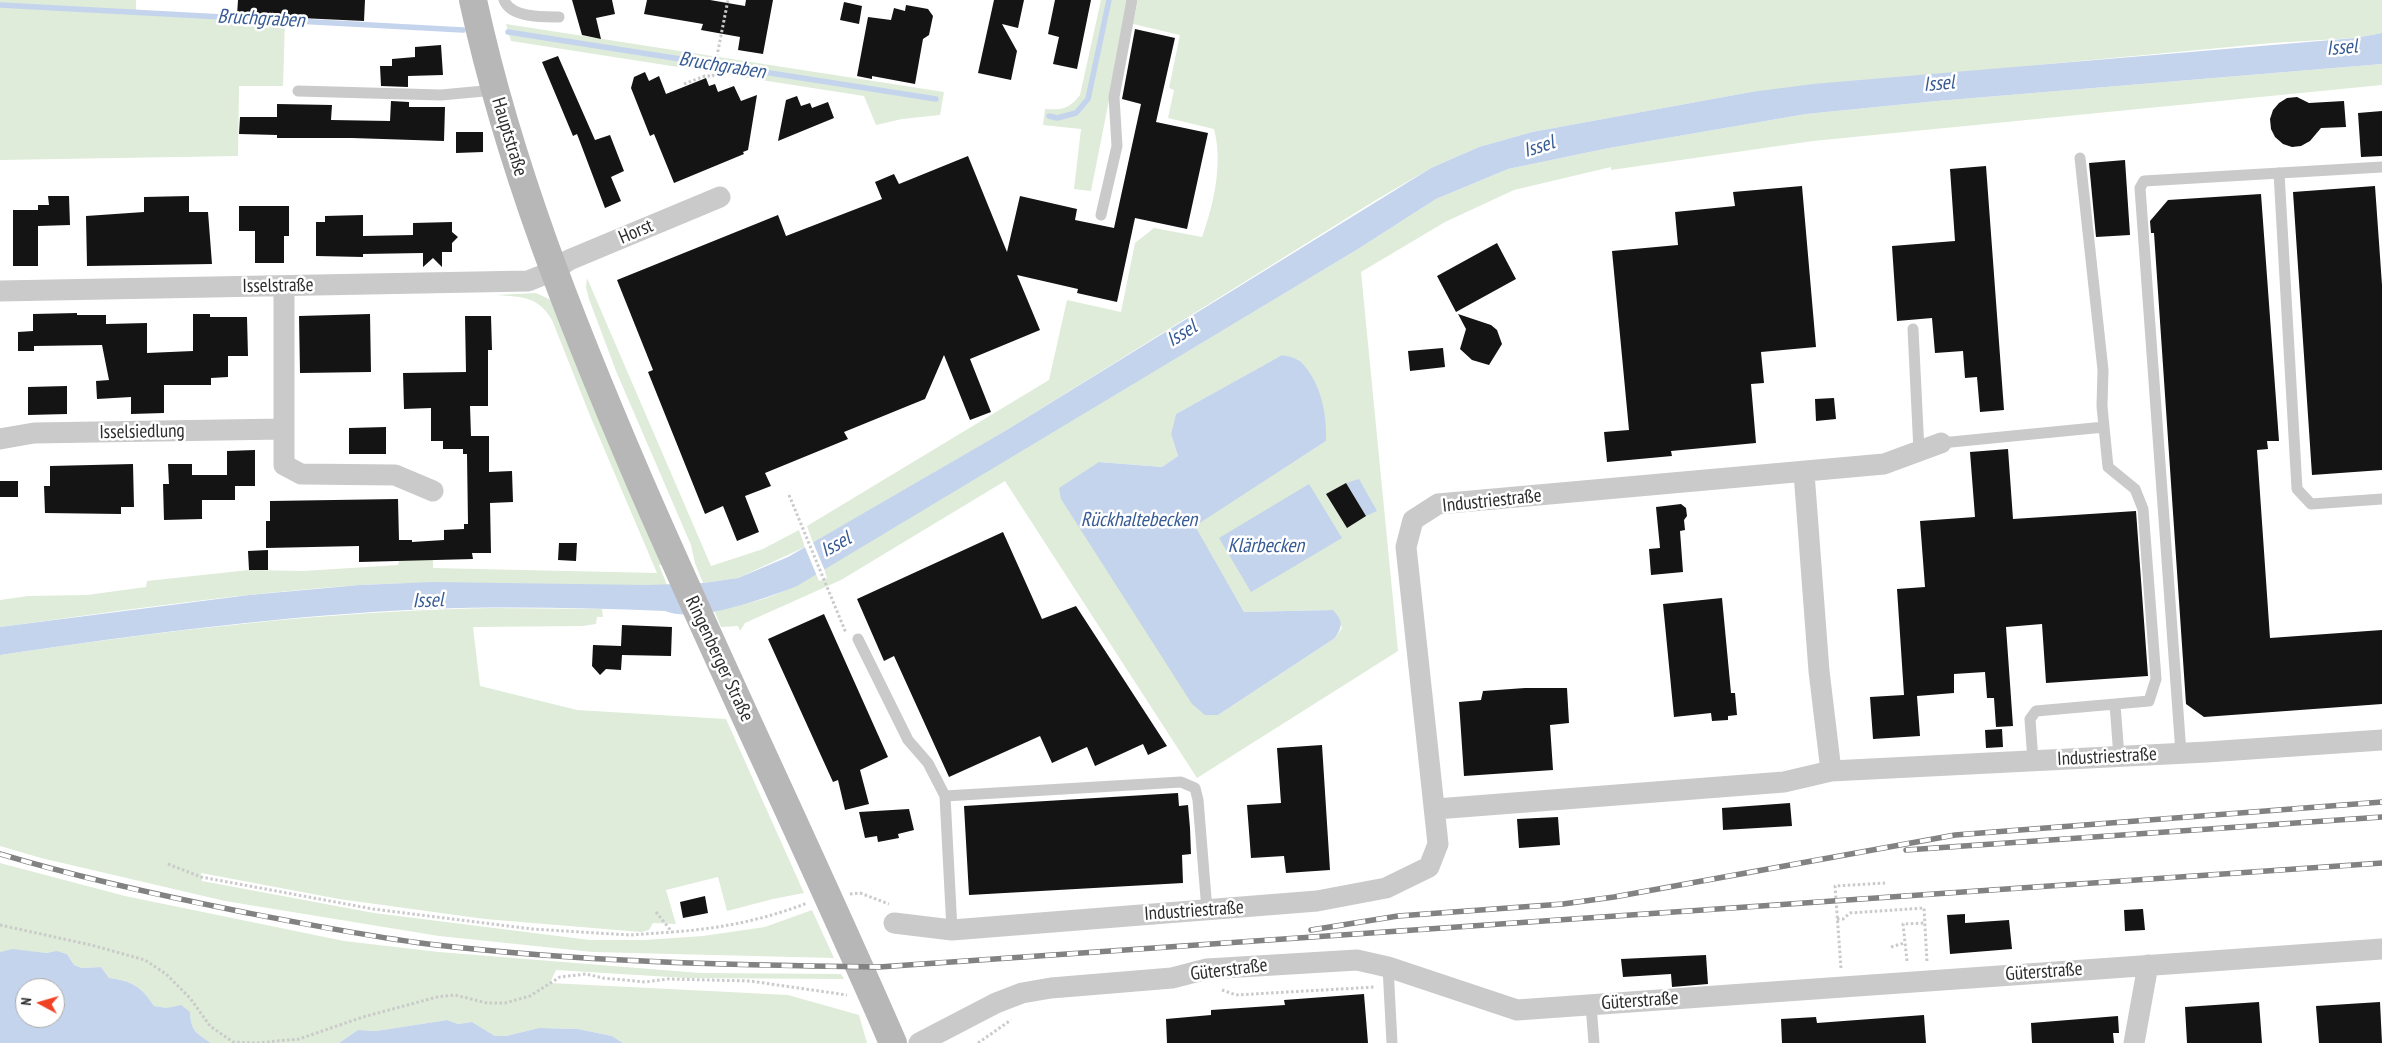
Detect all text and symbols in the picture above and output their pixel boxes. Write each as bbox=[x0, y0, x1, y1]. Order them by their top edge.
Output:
water label: Bruchgraben bbox=[217, 5, 305, 33]
water label: Issel bbox=[2325, 35, 2359, 61]
water label: Bruchgraben bbox=[677, 47, 767, 85]
water label: Issel bbox=[1922, 71, 1956, 97]
street label: Hauptstraße bbox=[486, 95, 532, 179]
water label: Issel bbox=[1521, 131, 1557, 163]
street label: Horst bbox=[615, 215, 657, 249]
street label: Isselstraße bbox=[242, 274, 314, 298]
water label: Issel bbox=[1162, 316, 1202, 352]
street label: Isselsiedlung bbox=[99, 420, 185, 444]
street label: Industriestraße bbox=[1441, 484, 1543, 518]
water label: Rückhaltebecken bbox=[1081, 508, 1197, 532]
water label: Issel bbox=[817, 527, 855, 563]
water label: Klärbecken bbox=[1228, 534, 1304, 558]
water label: Issel bbox=[412, 588, 444, 614]
street label: Ringenberger Straße bbox=[680, 593, 758, 725]
street label: Industriestraße bbox=[2057, 743, 2157, 771]
street label: Industriestraße bbox=[1144, 896, 1244, 926]
street label: Güterstraße bbox=[1189, 954, 1269, 986]
street label: Güterstraße bbox=[2005, 958, 2083, 986]
north arrow bbox=[15, 978, 65, 1028]
street label: Güterstraße bbox=[1601, 987, 1679, 1015]
text: N bbox=[17, 997, 35, 1006]

